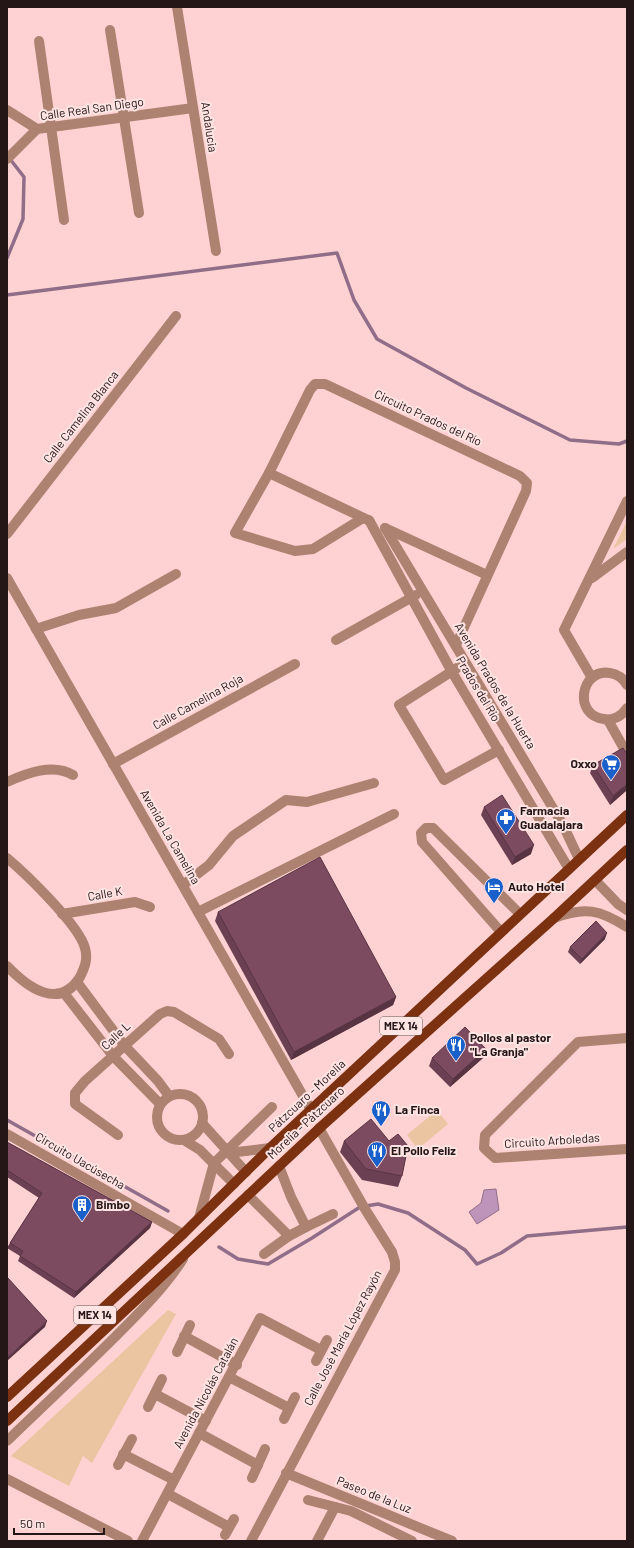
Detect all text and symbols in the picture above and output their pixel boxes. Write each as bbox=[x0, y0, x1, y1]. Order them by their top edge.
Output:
street label: Calle Real San Diego bbox=[39, 94, 145, 122]
street label: Andalucia bbox=[199, 101, 221, 153]
street label: Calle Camelina Blanca bbox=[40, 367, 121, 465]
street label: Circuito Prados del Río bbox=[372, 386, 484, 448]
street label: Avenida Prados de la Huerta bbox=[453, 620, 539, 751]
street label: Prados del Río bbox=[454, 653, 504, 724]
street label: Calle Camelina Roja bbox=[150, 671, 245, 732]
supermarket icon: Oxxo bbox=[600, 753, 622, 781]
place label: Oxxo bbox=[570, 756, 597, 770]
street label: Avenida La Camelina bbox=[138, 787, 204, 886]
place label: Farmacia Guadalajara bbox=[520, 803, 583, 831]
pharmacy icon: Farmacia Guadalajara bbox=[495, 807, 517, 835]
hotel icon: Auto Hotel bbox=[483, 876, 505, 904]
place label: Auto Hotel bbox=[508, 879, 564, 893]
street label: Calle K bbox=[86, 883, 124, 903]
road number: MEX 14 bbox=[380, 1017, 422, 1035]
street label: Calle L bbox=[98, 1018, 133, 1052]
place label: Pollos al pastor "La Granja" bbox=[470, 1030, 551, 1058]
restaurant icon: Pollos al pastor "La Granja" bbox=[445, 1034, 467, 1062]
street label: Pátzcuaro - Morelia bbox=[265, 1056, 348, 1134]
street label: Morelia - Pátzcuaro bbox=[264, 1083, 347, 1161]
restaurant icon: La Finca bbox=[370, 1099, 392, 1127]
place label: La Finca bbox=[395, 1102, 440, 1116]
street label: Circuito Uacúsecha bbox=[33, 1129, 128, 1191]
street label: Circuito Arboledas bbox=[504, 1130, 600, 1150]
restaurant icon: El Pollo Feliz bbox=[366, 1140, 388, 1168]
place label: El Pollo Feliz bbox=[391, 1143, 456, 1157]
building icon: Bimbo bbox=[71, 1194, 93, 1222]
place label: Bimbo bbox=[96, 1197, 130, 1211]
street label: Calle José María López Rayón bbox=[300, 1267, 384, 1408]
road number: MEX 14 bbox=[74, 1306, 116, 1324]
street label: Avenida Nicolás Catalán bbox=[170, 1335, 240, 1450]
street label: Paseo de la Luz bbox=[335, 1473, 414, 1515]
scale bar bbox=[14, 1510, 104, 1536]
text: 50 m bbox=[20, 1516, 45, 1530]

